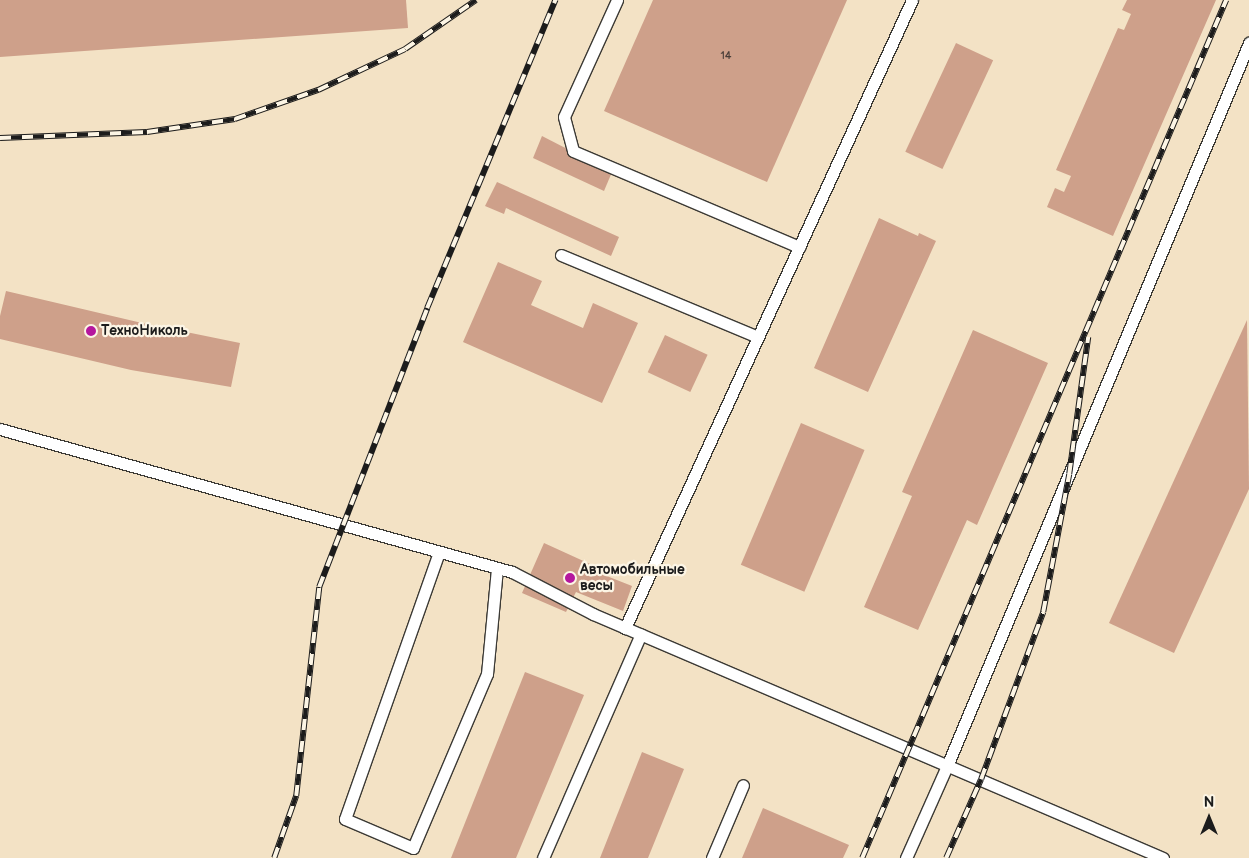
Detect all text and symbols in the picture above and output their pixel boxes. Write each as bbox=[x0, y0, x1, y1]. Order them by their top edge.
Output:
house number: 14 bbox=[721, 49, 731, 63]
place label: ТехноНиколь bbox=[101, 323, 188, 339]
marker: ТехноНиколь bbox=[85, 325, 97, 337]
place label: Автомобильные весы bbox=[580, 562, 685, 594]
marker: Автомобильные весы bbox=[564, 572, 576, 584]
north arrow bbox=[1184, 793, 1234, 843]
text: N bbox=[1204, 794, 1214, 811]

